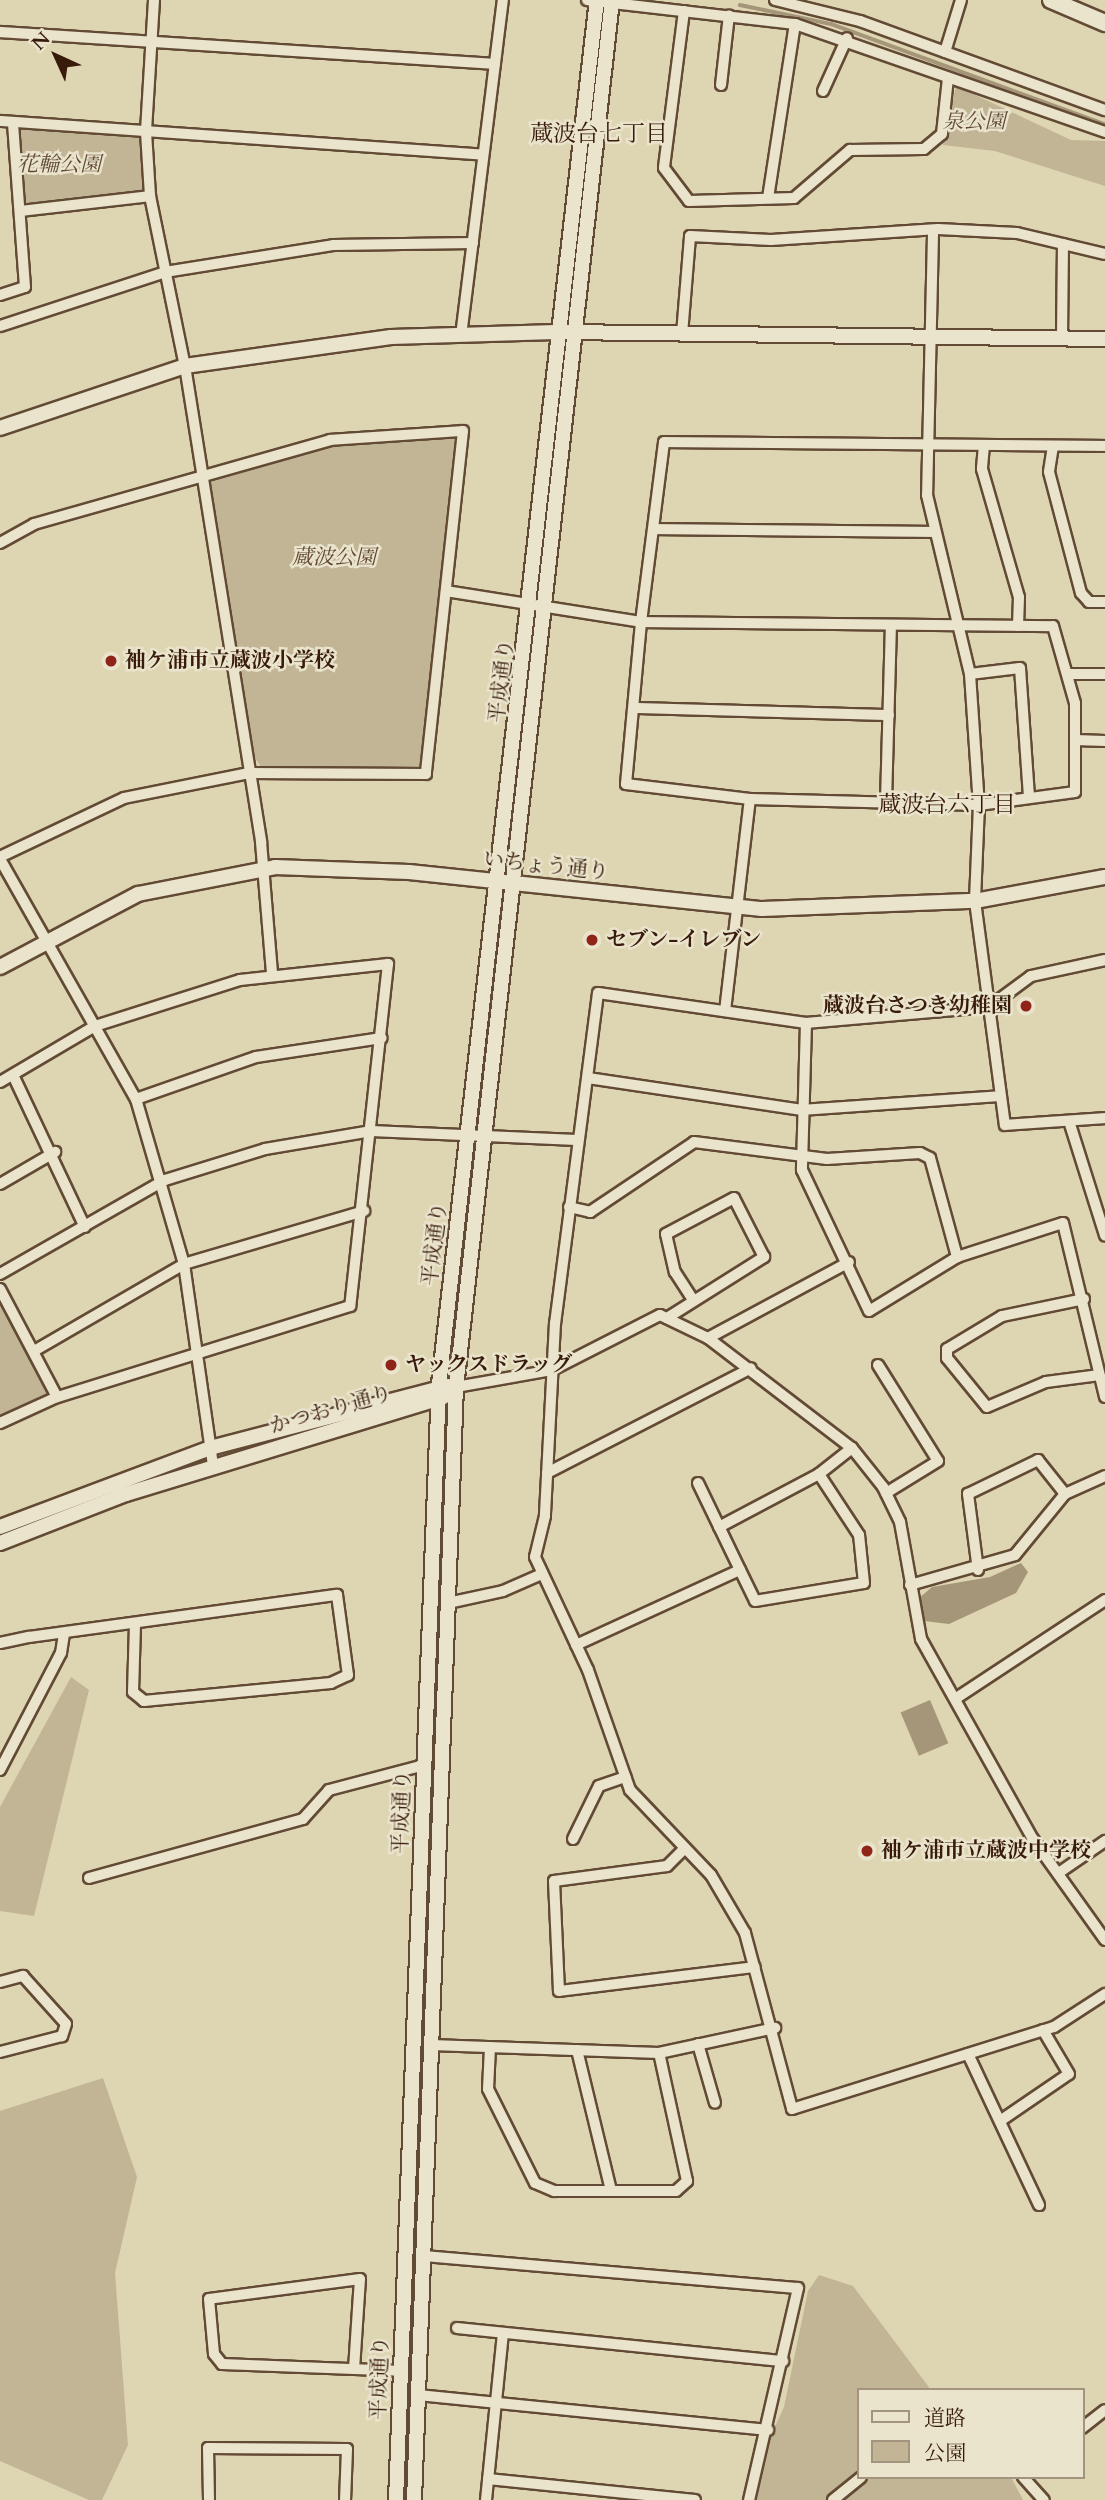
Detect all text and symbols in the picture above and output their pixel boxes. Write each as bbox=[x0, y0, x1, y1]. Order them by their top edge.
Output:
north arrow bbox=[21, 21, 91, 91]
text: N bbox=[26, 26, 56, 56]
park label: 泉公園 bbox=[943, 109, 1005, 135]
district label: 蔵波台七丁目 bbox=[530, 120, 668, 148]
park label: 花輪公園 bbox=[17, 152, 101, 178]
park label: 蔵波公園 bbox=[292, 545, 376, 571]
street label: 平成通り bbox=[484, 638, 520, 724]
place label: 袖ケ浦市立蔵波小学校 bbox=[125, 648, 335, 674]
marker: 袖ケ浦市立蔵波小学校 bbox=[103, 653, 119, 669]
district label: 蔵波台六丁目 bbox=[878, 791, 1016, 819]
street label: いちょう通り bbox=[482, 847, 610, 885]
place label: セブン-イレブン bbox=[606, 927, 763, 953]
marker: セブン-イレブン bbox=[584, 932, 600, 948]
place label: 蔵波台さつき幼稚園 bbox=[823, 993, 1012, 1019]
marker: 蔵波台さつき幼稚園 bbox=[1018, 998, 1034, 1014]
street label: 平成通り bbox=[417, 1201, 453, 1287]
place label: ヤックスドラッグ bbox=[405, 1352, 573, 1378]
marker: ヤックスドラッグ bbox=[383, 1357, 399, 1373]
street label: かつおり通り bbox=[267, 1381, 395, 1439]
street label: 平成通り bbox=[388, 1770, 416, 1854]
place label: 袖ケ浦市立蔵波中学校 bbox=[881, 1838, 1091, 1864]
marker: 袖ケ浦市立蔵波中学校 bbox=[859, 1843, 875, 1859]
street label: 平成通り bbox=[366, 2336, 394, 2420]
legend bbox=[856, 2388, 1084, 2479]
text: 道路 bbox=[924, 2404, 966, 2433]
text: 公園 bbox=[924, 2439, 966, 2468]

